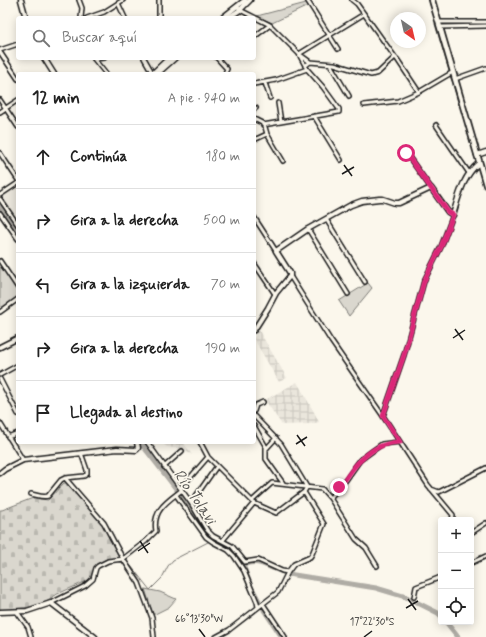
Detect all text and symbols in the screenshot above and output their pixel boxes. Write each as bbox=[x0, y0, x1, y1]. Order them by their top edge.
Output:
north arrow bbox=[390, 12, 426, 48]
search box bbox=[16, 16, 256, 60]
icon: search bbox=[30, 27, 52, 49]
text: Buscar aquí bbox=[62, 28, 137, 48]
text: 12 min bbox=[32, 87, 80, 109]
text: A pie · 940 m bbox=[168, 90, 240, 107]
route start bbox=[397, 144, 415, 162]
icon: ahead bbox=[32, 146, 54, 168]
text: Continúa bbox=[70, 147, 127, 167]
text: 180 m bbox=[205, 148, 240, 165]
icon: right bbox=[32, 210, 54, 232]
text: Gira a la derecha bbox=[70, 211, 179, 231]
text: 500 m bbox=[203, 212, 240, 229]
icon: left bbox=[32, 274, 54, 296]
text: Gira a la izquierda bbox=[70, 275, 189, 295]
text: 70 m bbox=[211, 276, 240, 293]
icon: right bbox=[32, 338, 54, 360]
text: Gira a la derecha bbox=[70, 339, 179, 359]
text: 190 m bbox=[205, 340, 240, 357]
icon: arrive bbox=[32, 402, 54, 424]
text: Llegada al destino bbox=[70, 403, 183, 423]
water label: Río Tolavi bbox=[168, 465, 222, 530]
route end bbox=[330, 478, 348, 496]
map controls bbox=[438, 517, 474, 625]
button: + bbox=[438, 517, 474, 553]
button: − bbox=[438, 553, 474, 589]
button: locate bbox=[438, 589, 474, 625]
text: 66°13'30"W bbox=[175, 612, 223, 626]
text: 17°22'30"S bbox=[350, 615, 395, 629]

